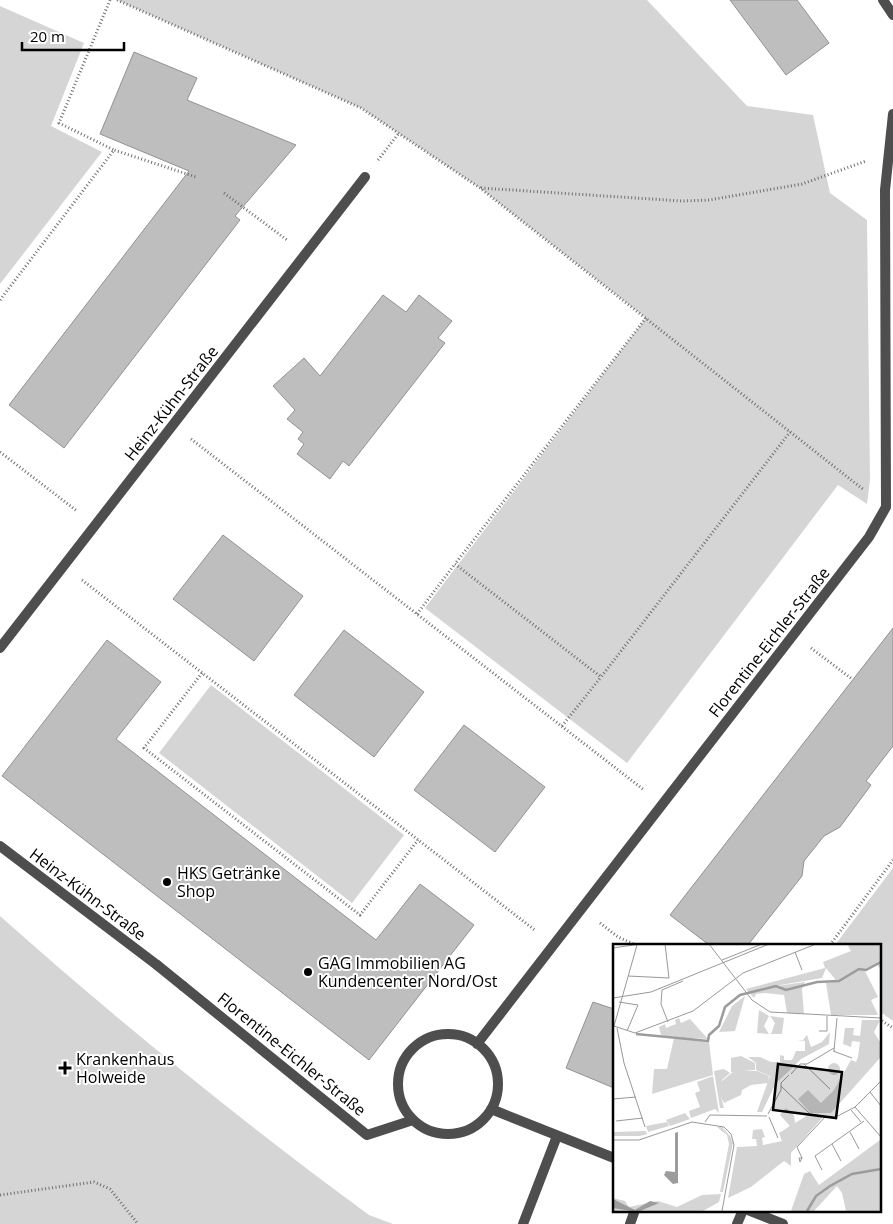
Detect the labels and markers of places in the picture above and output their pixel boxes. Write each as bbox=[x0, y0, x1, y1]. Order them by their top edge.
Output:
place label: HKS Getränke Shop bbox=[177, 862, 280, 902]
marker: HKS Getränke Shop bbox=[161, 876, 173, 888]
place label: GAG Immobilien AG Kundencenter Nord/Ost bbox=[318, 952, 498, 992]
marker: GAG Immobilien AG Kundencenter Nord/Ost bbox=[302, 966, 314, 978]
place label: Krankenhaus Holweide bbox=[76, 1048, 174, 1088]
marker: Krankenhaus Holweide bbox=[58, 1061, 72, 1075]

